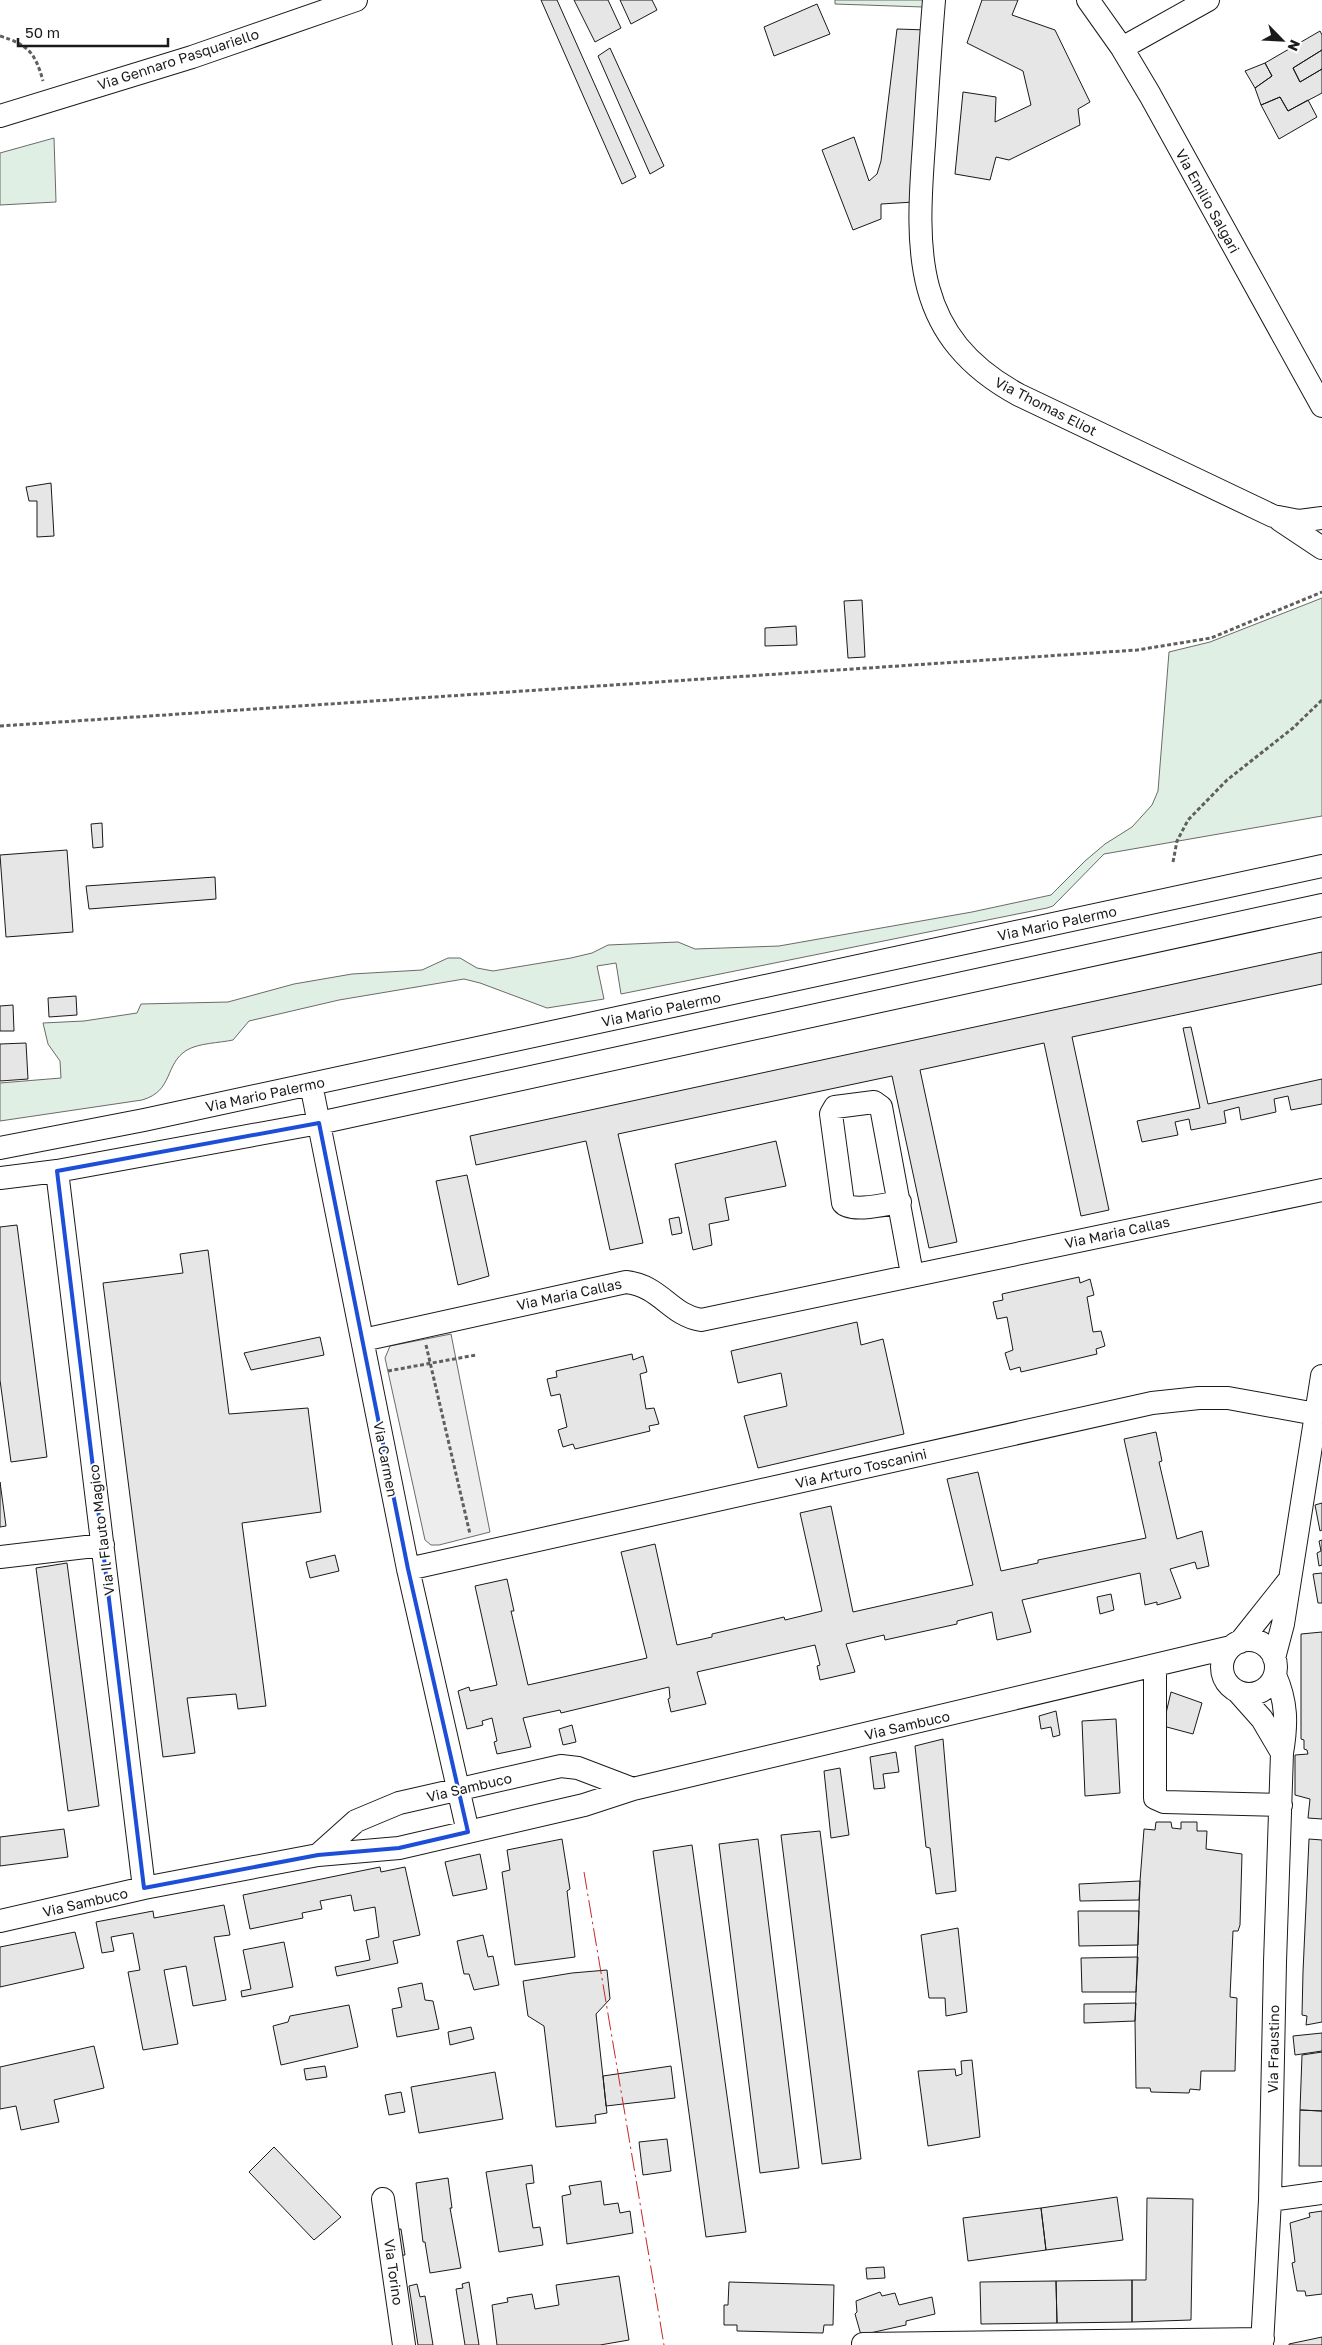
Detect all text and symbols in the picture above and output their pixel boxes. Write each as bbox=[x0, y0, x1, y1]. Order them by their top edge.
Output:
scale bar bbox=[18, 15, 168, 47]
north arrow bbox=[1257, 15, 1307, 65]
text: 50 m bbox=[25, 23, 60, 41]
street label: Via Gennaro Pasquariello bbox=[95, 25, 261, 93]
text: N bbox=[1284, 37, 1304, 54]
street label: Via Emilio Salgari bbox=[1172, 146, 1244, 256]
street label: Via Thomas Eliot bbox=[992, 373, 1100, 439]
street label: Via Mario Palermo bbox=[996, 902, 1118, 944]
street label: Via Mario Palermo bbox=[600, 988, 722, 1030]
street label: Via Mario Palermo bbox=[204, 1073, 326, 1115]
street label: Via Maria Callas bbox=[1063, 1213, 1171, 1251]
street label: Via Maria Callas bbox=[515, 1275, 623, 1313]
street label: Via Carmen bbox=[370, 1420, 402, 1498]
street label: Via Arturo Toscanini bbox=[794, 1445, 928, 1491]
street label: Via Il Flauto Magico bbox=[85, 1463, 117, 1597]
street label: Via Sambuco bbox=[863, 1707, 951, 1743]
street label: Via Sambuco bbox=[425, 1769, 513, 1805]
street label: Via Sambuco bbox=[41, 1884, 129, 1920]
street label: Via Fraustino bbox=[1264, 2005, 1282, 2093]
street label: Via Torino bbox=[381, 2238, 407, 2306]

